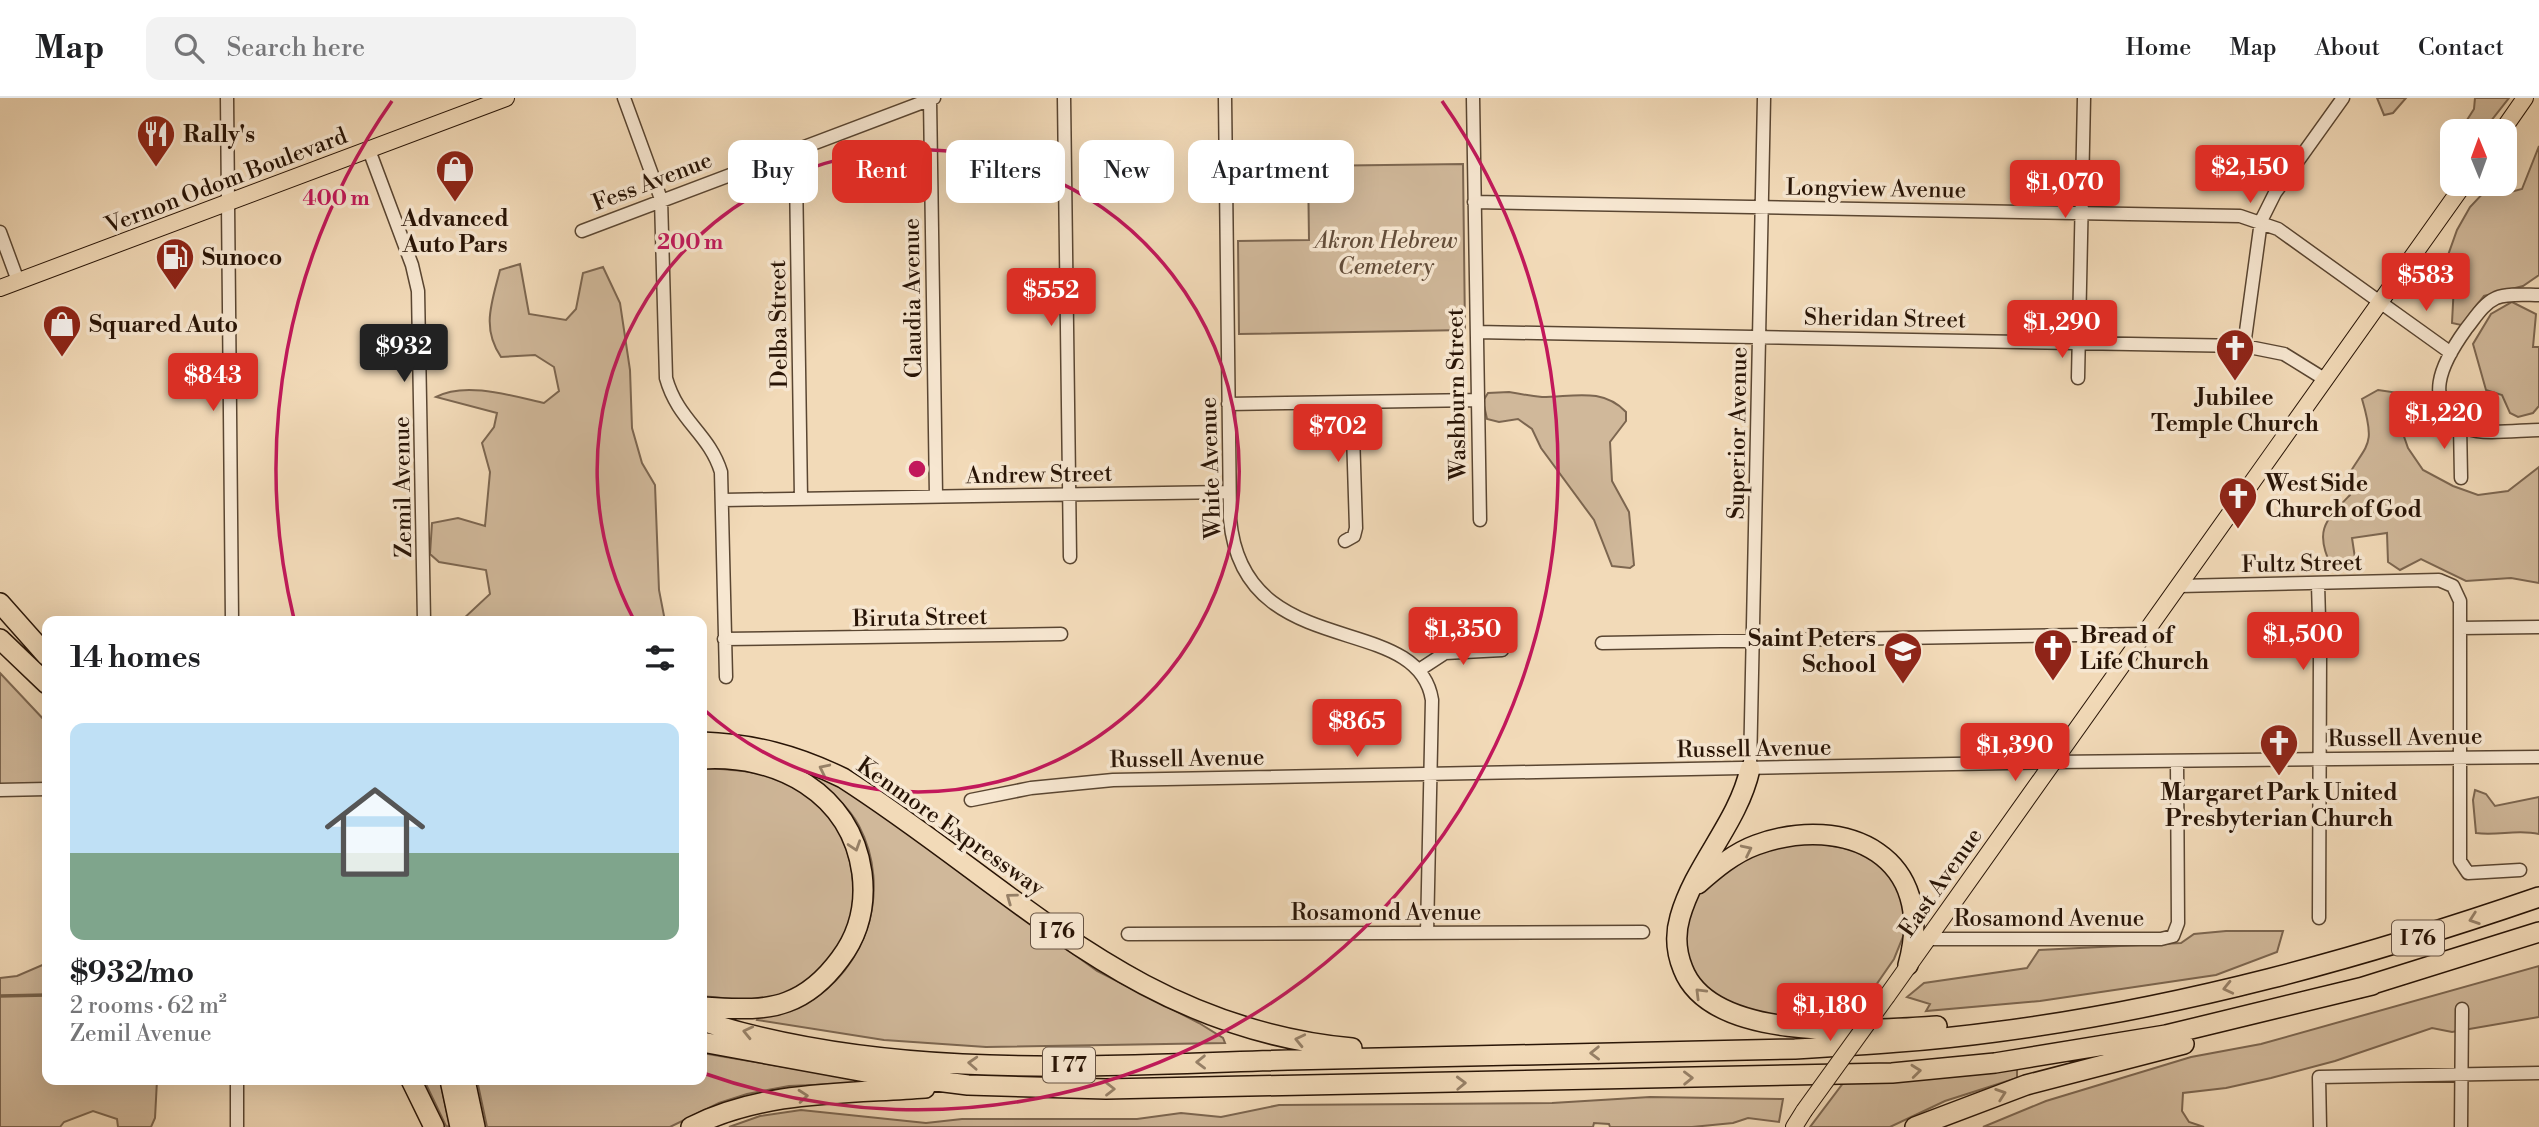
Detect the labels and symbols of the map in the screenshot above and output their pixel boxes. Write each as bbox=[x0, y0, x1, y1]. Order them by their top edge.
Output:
restaurant icon: Rally's bbox=[135, 113, 177, 168]
north arrow bbox=[2440, 119, 2516, 196]
place label: Rally's bbox=[183, 121, 255, 149]
street label: Vernon Odom Boulevard bbox=[101, 122, 351, 240]
street label: Fess Avenue bbox=[589, 146, 716, 218]
pin: $2,150 bbox=[2193, 146, 2307, 205]
shop icon: Advanced Auto Pars bbox=[434, 148, 476, 203]
pin: $1,070 bbox=[2008, 160, 2122, 220]
street label: Longview Avenue bbox=[1785, 173, 1967, 205]
text: 400 m bbox=[302, 186, 370, 212]
place label: Advanced Auto Pars bbox=[400, 205, 509, 259]
street label: Claudia Avenue bbox=[898, 218, 928, 378]
park label: Akron Hebrew Cemetery bbox=[1312, 227, 1458, 281]
text: 200 m bbox=[657, 230, 723, 256]
fuel station icon: Sunoco bbox=[154, 236, 196, 291]
place label: Sunoco bbox=[202, 244, 282, 272]
pin: $583 bbox=[2385, 254, 2467, 313]
street label: Delba Street bbox=[764, 260, 794, 388]
pin: $552 bbox=[1010, 268, 1092, 328]
pin: $1,290 bbox=[2005, 300, 2119, 360]
shop icon: Squared Auto bbox=[41, 303, 83, 358]
street label: Sheridan Street bbox=[1804, 304, 1966, 334]
street label: Washburn Street bbox=[1441, 308, 1473, 481]
place label: Squared Auto bbox=[89, 311, 238, 339]
pin: $932 bbox=[363, 324, 445, 384]
church icon: Jubilee Temple Church bbox=[2214, 327, 2256, 382]
street label: Superior Avenue bbox=[1722, 346, 1754, 520]
pin: $843 bbox=[172, 354, 254, 413]
place label: Jubilee Temple Church bbox=[2151, 384, 2319, 438]
pin: $1,220 bbox=[2387, 392, 2501, 451]
street label: White Avenue bbox=[1195, 397, 1228, 540]
pin: $702 bbox=[1297, 404, 1379, 464]
street label: Zemil Avenue bbox=[388, 416, 418, 558]
centre of rings bbox=[905, 457, 929, 481]
street label: Andrew Street bbox=[964, 460, 1113, 490]
place label: West Side Church of God bbox=[2264, 470, 2422, 524]
church icon: West Side Church of God bbox=[2217, 475, 2259, 530]
street label: Fultz Street bbox=[2241, 549, 2363, 579]
street label: Biruta Street bbox=[851, 603, 988, 633]
pin: $1,350 bbox=[1406, 608, 1520, 667]
pin: $1,500 bbox=[2246, 612, 2360, 672]
place label: Bread of Life Church bbox=[2080, 622, 2209, 676]
place label: Saint Peters School bbox=[1748, 625, 1876, 679]
church icon: Bread of Life Church bbox=[2032, 627, 2074, 682]
school or university icon: Saint Peters School bbox=[1882, 630, 1924, 685]
pin: $865 bbox=[1316, 700, 1398, 759]
church icon: Margaret Park United Presbyterian Church bbox=[2258, 722, 2300, 777]
street label: Russell Avenue bbox=[2327, 723, 2483, 753]
pin: $1,390 bbox=[1958, 724, 2072, 783]
street label: Russell Avenue bbox=[1676, 734, 1832, 764]
street label: Russell Avenue bbox=[1109, 744, 1265, 774]
street label: Kenmore Expressway bbox=[851, 752, 1050, 903]
one-way arrow bbox=[819, 763, 831, 777]
place label: Margaret Park United Presbyterian Church bbox=[2160, 779, 2398, 833]
street label: East Avenue bbox=[1893, 823, 1989, 942]
one-way arrow bbox=[847, 839, 861, 851]
one-way arrow bbox=[1740, 844, 1752, 858]
one-way arrow bbox=[1006, 894, 1019, 906]
street label: Rosamond Avenue bbox=[1291, 899, 1481, 927]
street label: Rosamond Avenue bbox=[1954, 905, 2144, 933]
one-way arrow bbox=[2469, 911, 2481, 925]
road number: I 76 bbox=[1031, 914, 1083, 948]
road number: I 76 bbox=[2392, 920, 2444, 956]
one-way arrow bbox=[2222, 980, 2234, 994]
pin: $1,180 bbox=[1773, 984, 1887, 1043]
one-way arrow bbox=[1695, 989, 1708, 1002]
one-way arrow bbox=[742, 1026, 754, 1040]
one-way arrow bbox=[1294, 1034, 1306, 1048]
one-way arrow bbox=[1589, 1045, 1599, 1061]
road number: I 77 bbox=[1043, 1048, 1095, 1082]
one-way arrow bbox=[968, 1055, 979, 1070]
one-way arrow bbox=[1195, 1055, 1206, 1070]
one-way arrow bbox=[1910, 1064, 1921, 1079]
one-way arrow bbox=[1683, 1070, 1694, 1085]
one-way arrow bbox=[1456, 1076, 1467, 1091]
one-way arrow bbox=[1105, 1081, 1115, 1097]
one-way arrow bbox=[1994, 1088, 2007, 1102]
one-way arrow bbox=[798, 1089, 809, 1104]

